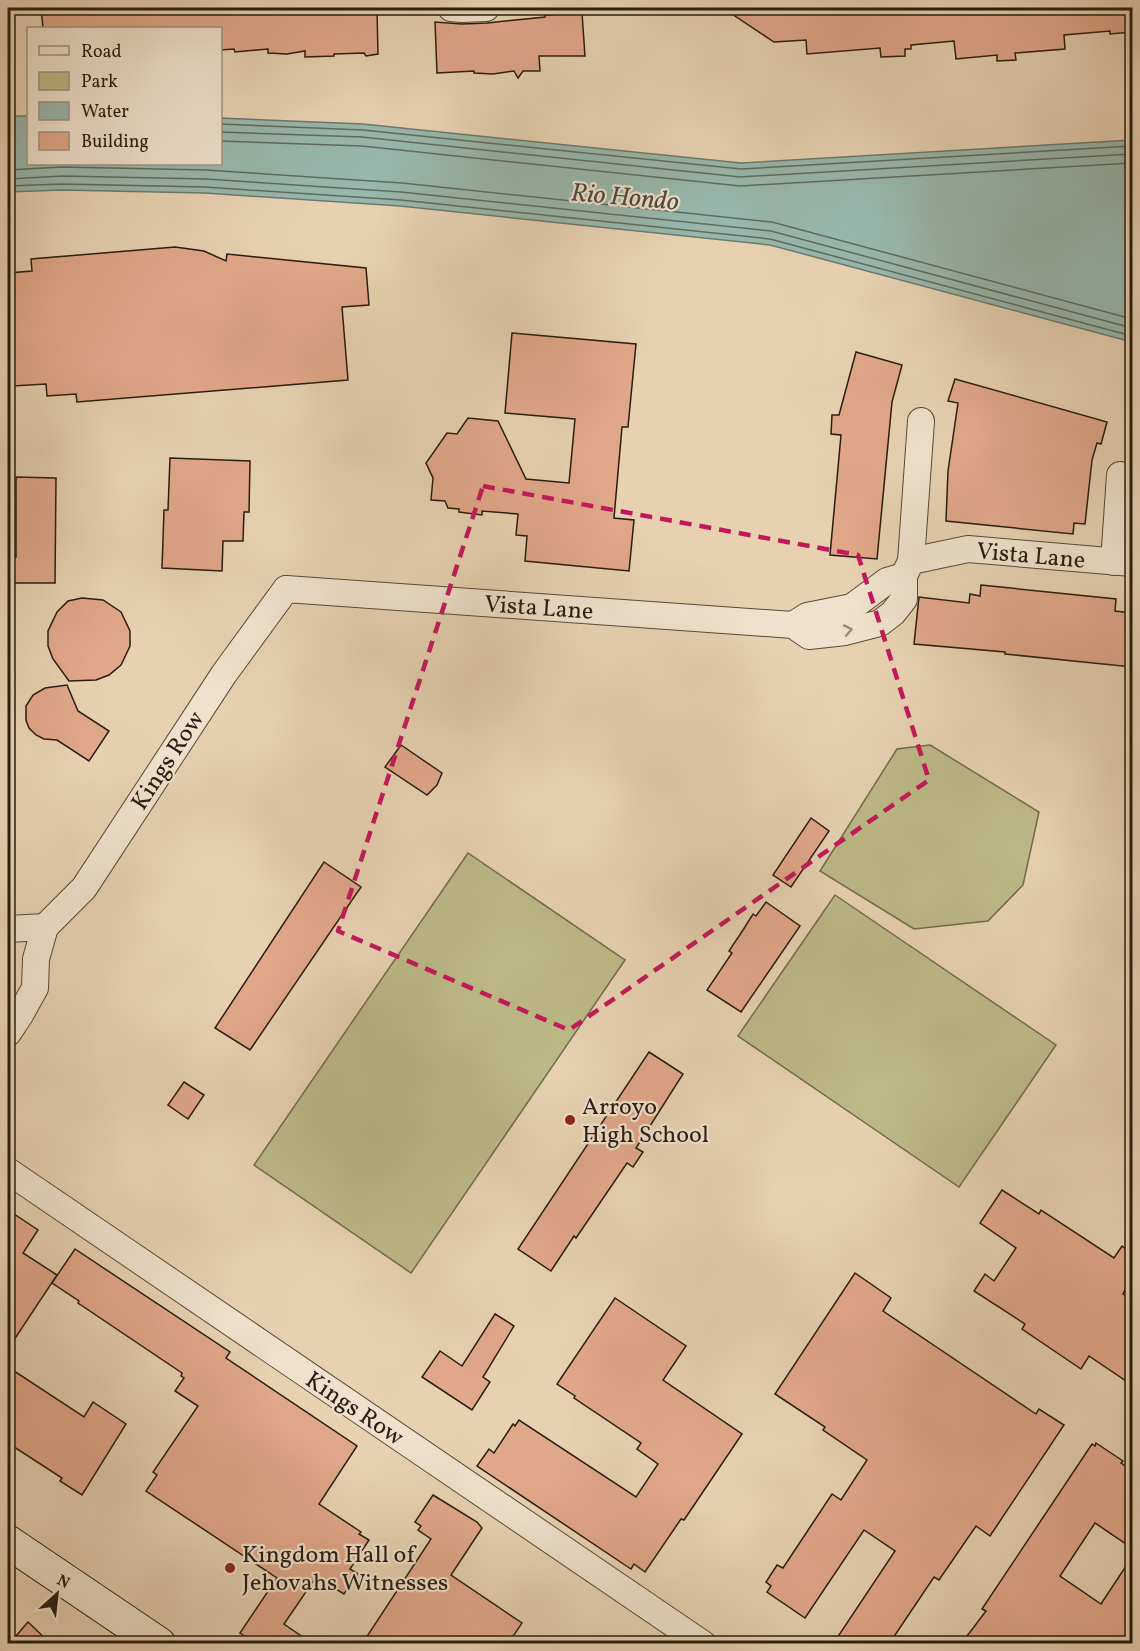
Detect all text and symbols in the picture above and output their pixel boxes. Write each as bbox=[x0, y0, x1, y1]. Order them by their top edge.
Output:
legend bbox=[27, 27, 222, 165]
text: Road bbox=[81, 40, 122, 65]
text: Park bbox=[81, 70, 118, 95]
text: Water bbox=[81, 100, 129, 125]
text: Building bbox=[81, 130, 149, 155]
water label: Rio Hondo bbox=[569, 175, 680, 221]
street label: Vista Lane bbox=[975, 535, 1087, 579]
street label: Vista Lane bbox=[483, 588, 594, 630]
one-way arrow bbox=[842, 624, 852, 637]
street label: Kings Row bbox=[124, 704, 214, 817]
place label: Arroyo High School bbox=[582, 1091, 709, 1153]
marker: Arroyo High School bbox=[563, 1113, 577, 1127]
street label: Kings Row bbox=[298, 1364, 410, 1455]
place label: Kingdom Hall of Jehovahs Witnesses bbox=[242, 1539, 448, 1601]
marker: Kingdom Hall of Jehovahs Witnesses bbox=[223, 1561, 237, 1575]
north arrow bbox=[27, 1564, 87, 1624]
text: N bbox=[53, 1570, 73, 1595]

